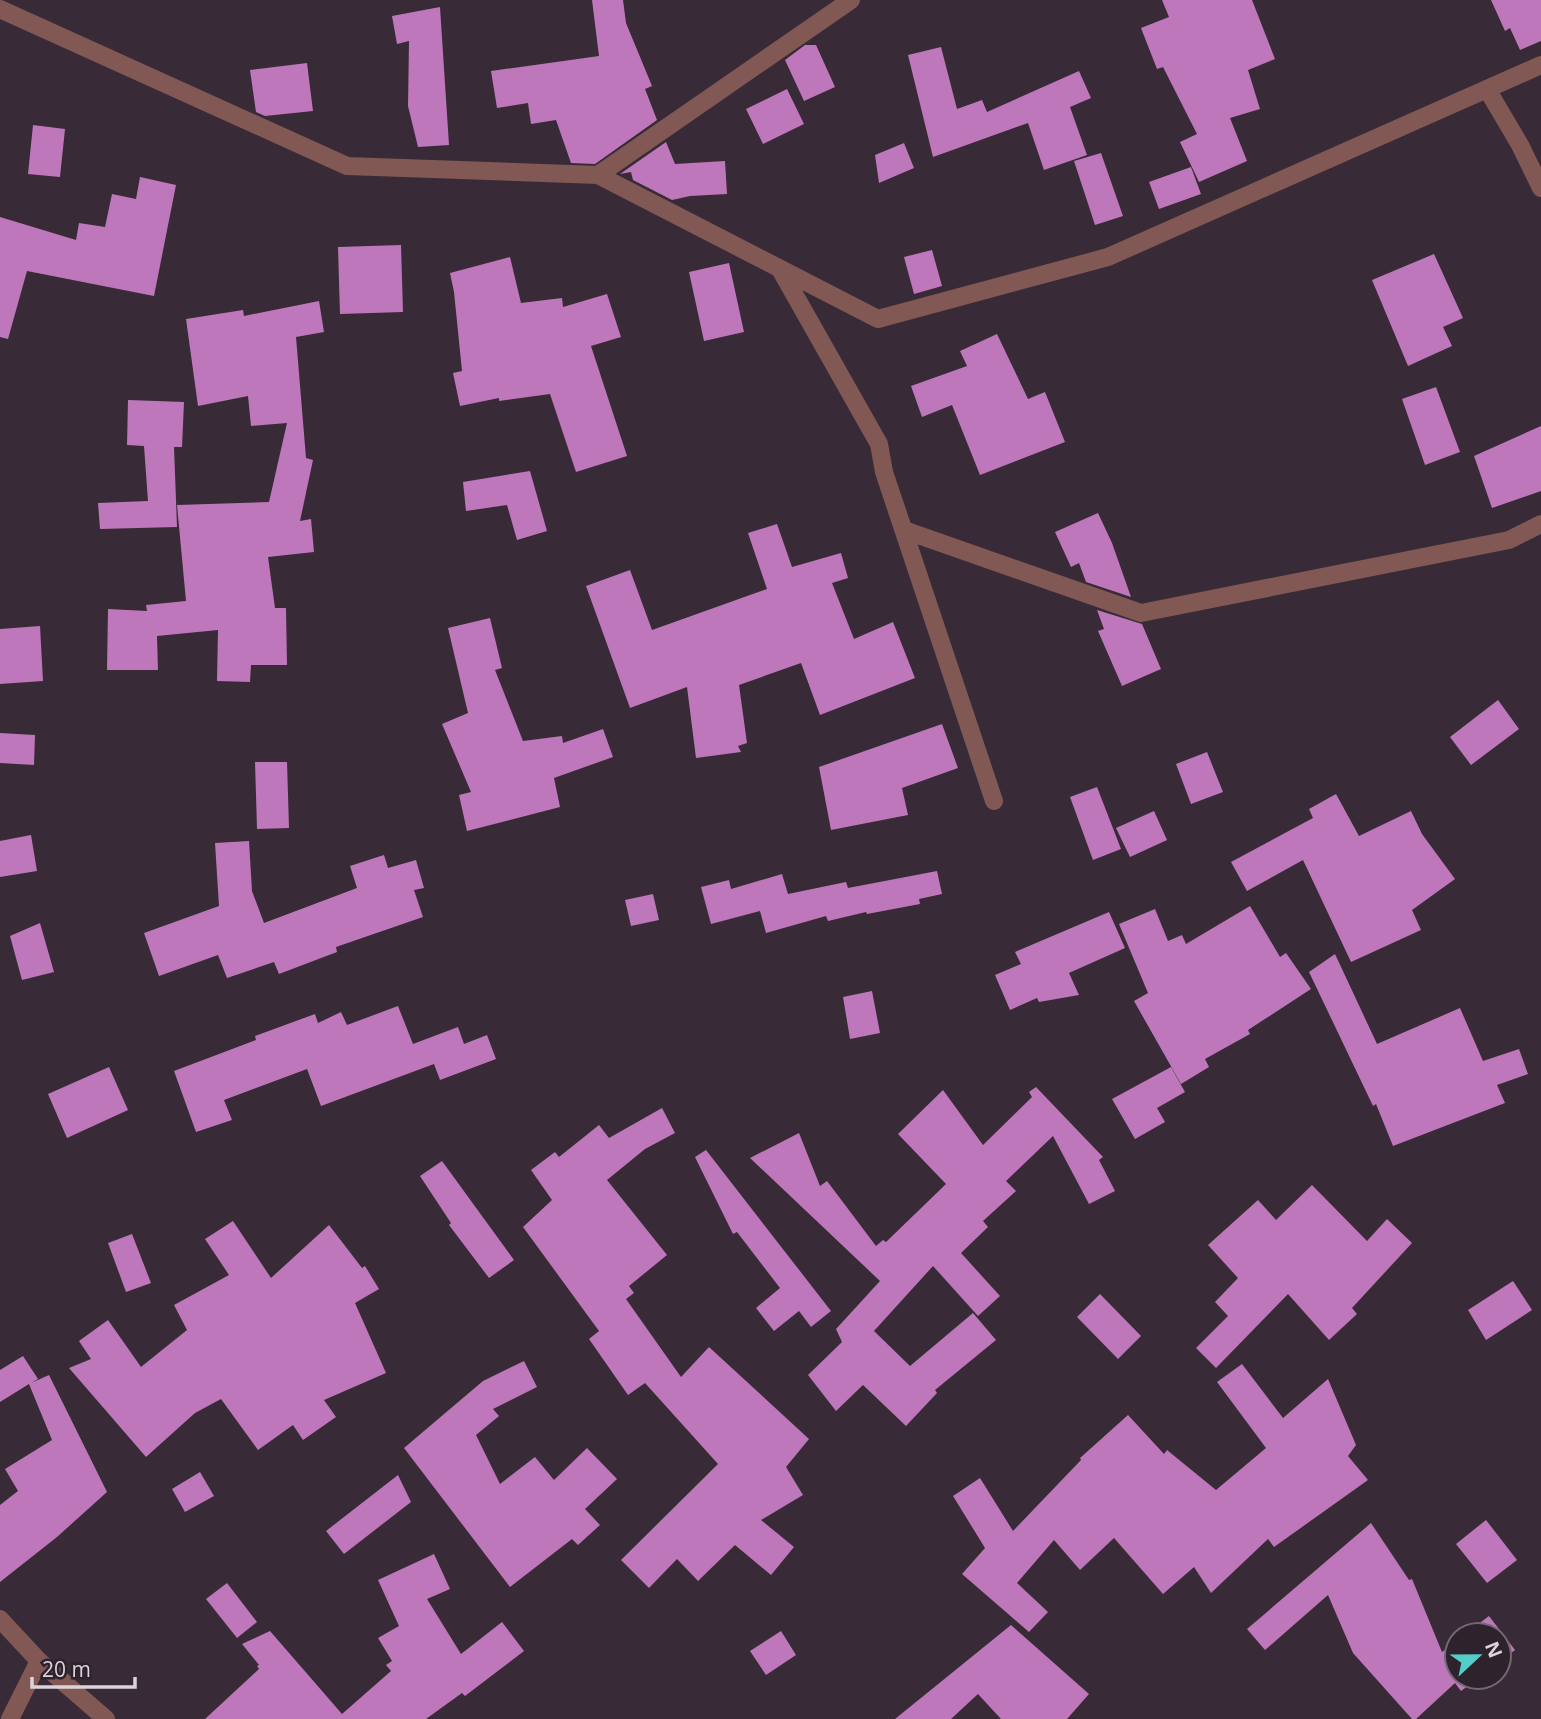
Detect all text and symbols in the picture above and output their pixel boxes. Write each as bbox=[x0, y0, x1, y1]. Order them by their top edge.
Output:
north arrow bbox=[1443, 1621, 1513, 1691]
text: N bbox=[1479, 1638, 1509, 1662]
scale bar bbox=[32, 1646, 135, 1690]
text: 20 m bbox=[42, 1655, 91, 1683]

